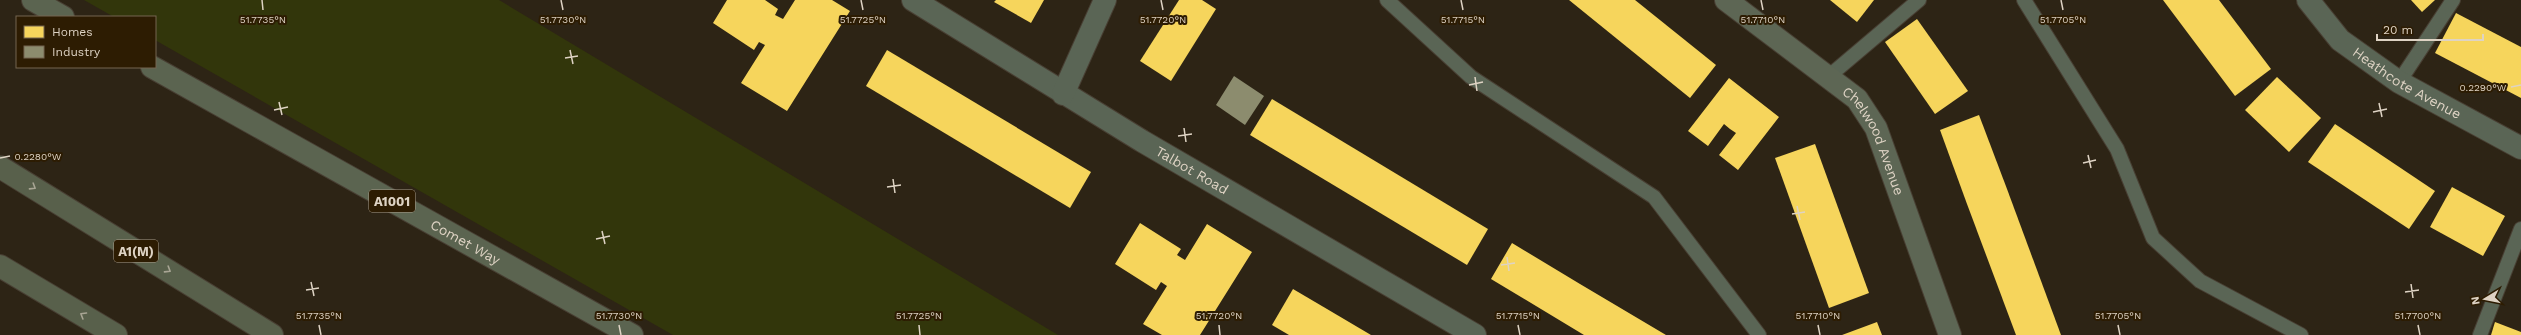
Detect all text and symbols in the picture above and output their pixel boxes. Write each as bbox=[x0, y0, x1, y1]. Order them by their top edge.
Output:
text: 51.7735°N bbox=[240, 14, 286, 25]
text: 51.7730°N bbox=[540, 14, 586, 25]
text: 51.7725°N bbox=[840, 14, 886, 25]
text: 51.7720°N bbox=[1140, 14, 1186, 25]
text: 51.7715°N bbox=[1441, 14, 1485, 25]
text: 51.7710°N bbox=[1741, 14, 1785, 25]
text: 51.7705°N bbox=[2040, 14, 2086, 25]
legend bbox=[16, 16, 156, 68]
scale bar bbox=[2377, 16, 2483, 42]
text: 20 m bbox=[2383, 23, 2413, 37]
text: Homes bbox=[52, 25, 93, 39]
street label: Heathcote Avenue bbox=[2350, 44, 2464, 122]
text: Industry bbox=[52, 45, 101, 59]
text: 0.2290°W bbox=[2460, 82, 2507, 93]
street label: Chelwood Avenue bbox=[1840, 83, 1907, 197]
street label: Talbot Road bbox=[1153, 143, 1231, 198]
text: 0.2280°W bbox=[15, 151, 62, 162]
one-way arrow bbox=[29, 183, 36, 190]
road number: A1001 bbox=[369, 190, 415, 212]
street label: Comet Way bbox=[428, 216, 504, 268]
road number: A1(M) bbox=[114, 240, 158, 262]
one-way arrow bbox=[164, 266, 171, 273]
north arrow bbox=[2465, 279, 2505, 319]
text: N bbox=[2469, 296, 2483, 306]
text: 51.7735°N bbox=[296, 310, 342, 321]
text: 51.7730°N bbox=[596, 310, 642, 321]
text: 51.7725°N bbox=[896, 310, 942, 321]
text: 51.7720°N bbox=[1196, 310, 1242, 321]
text: 51.7715°N bbox=[1496, 310, 1540, 321]
text: 51.7710°N bbox=[1796, 310, 1840, 321]
text: 51.7705°N bbox=[2095, 310, 2141, 321]
text: 51.7700°N bbox=[2395, 310, 2441, 321]
one-way arrow bbox=[80, 312, 87, 319]

